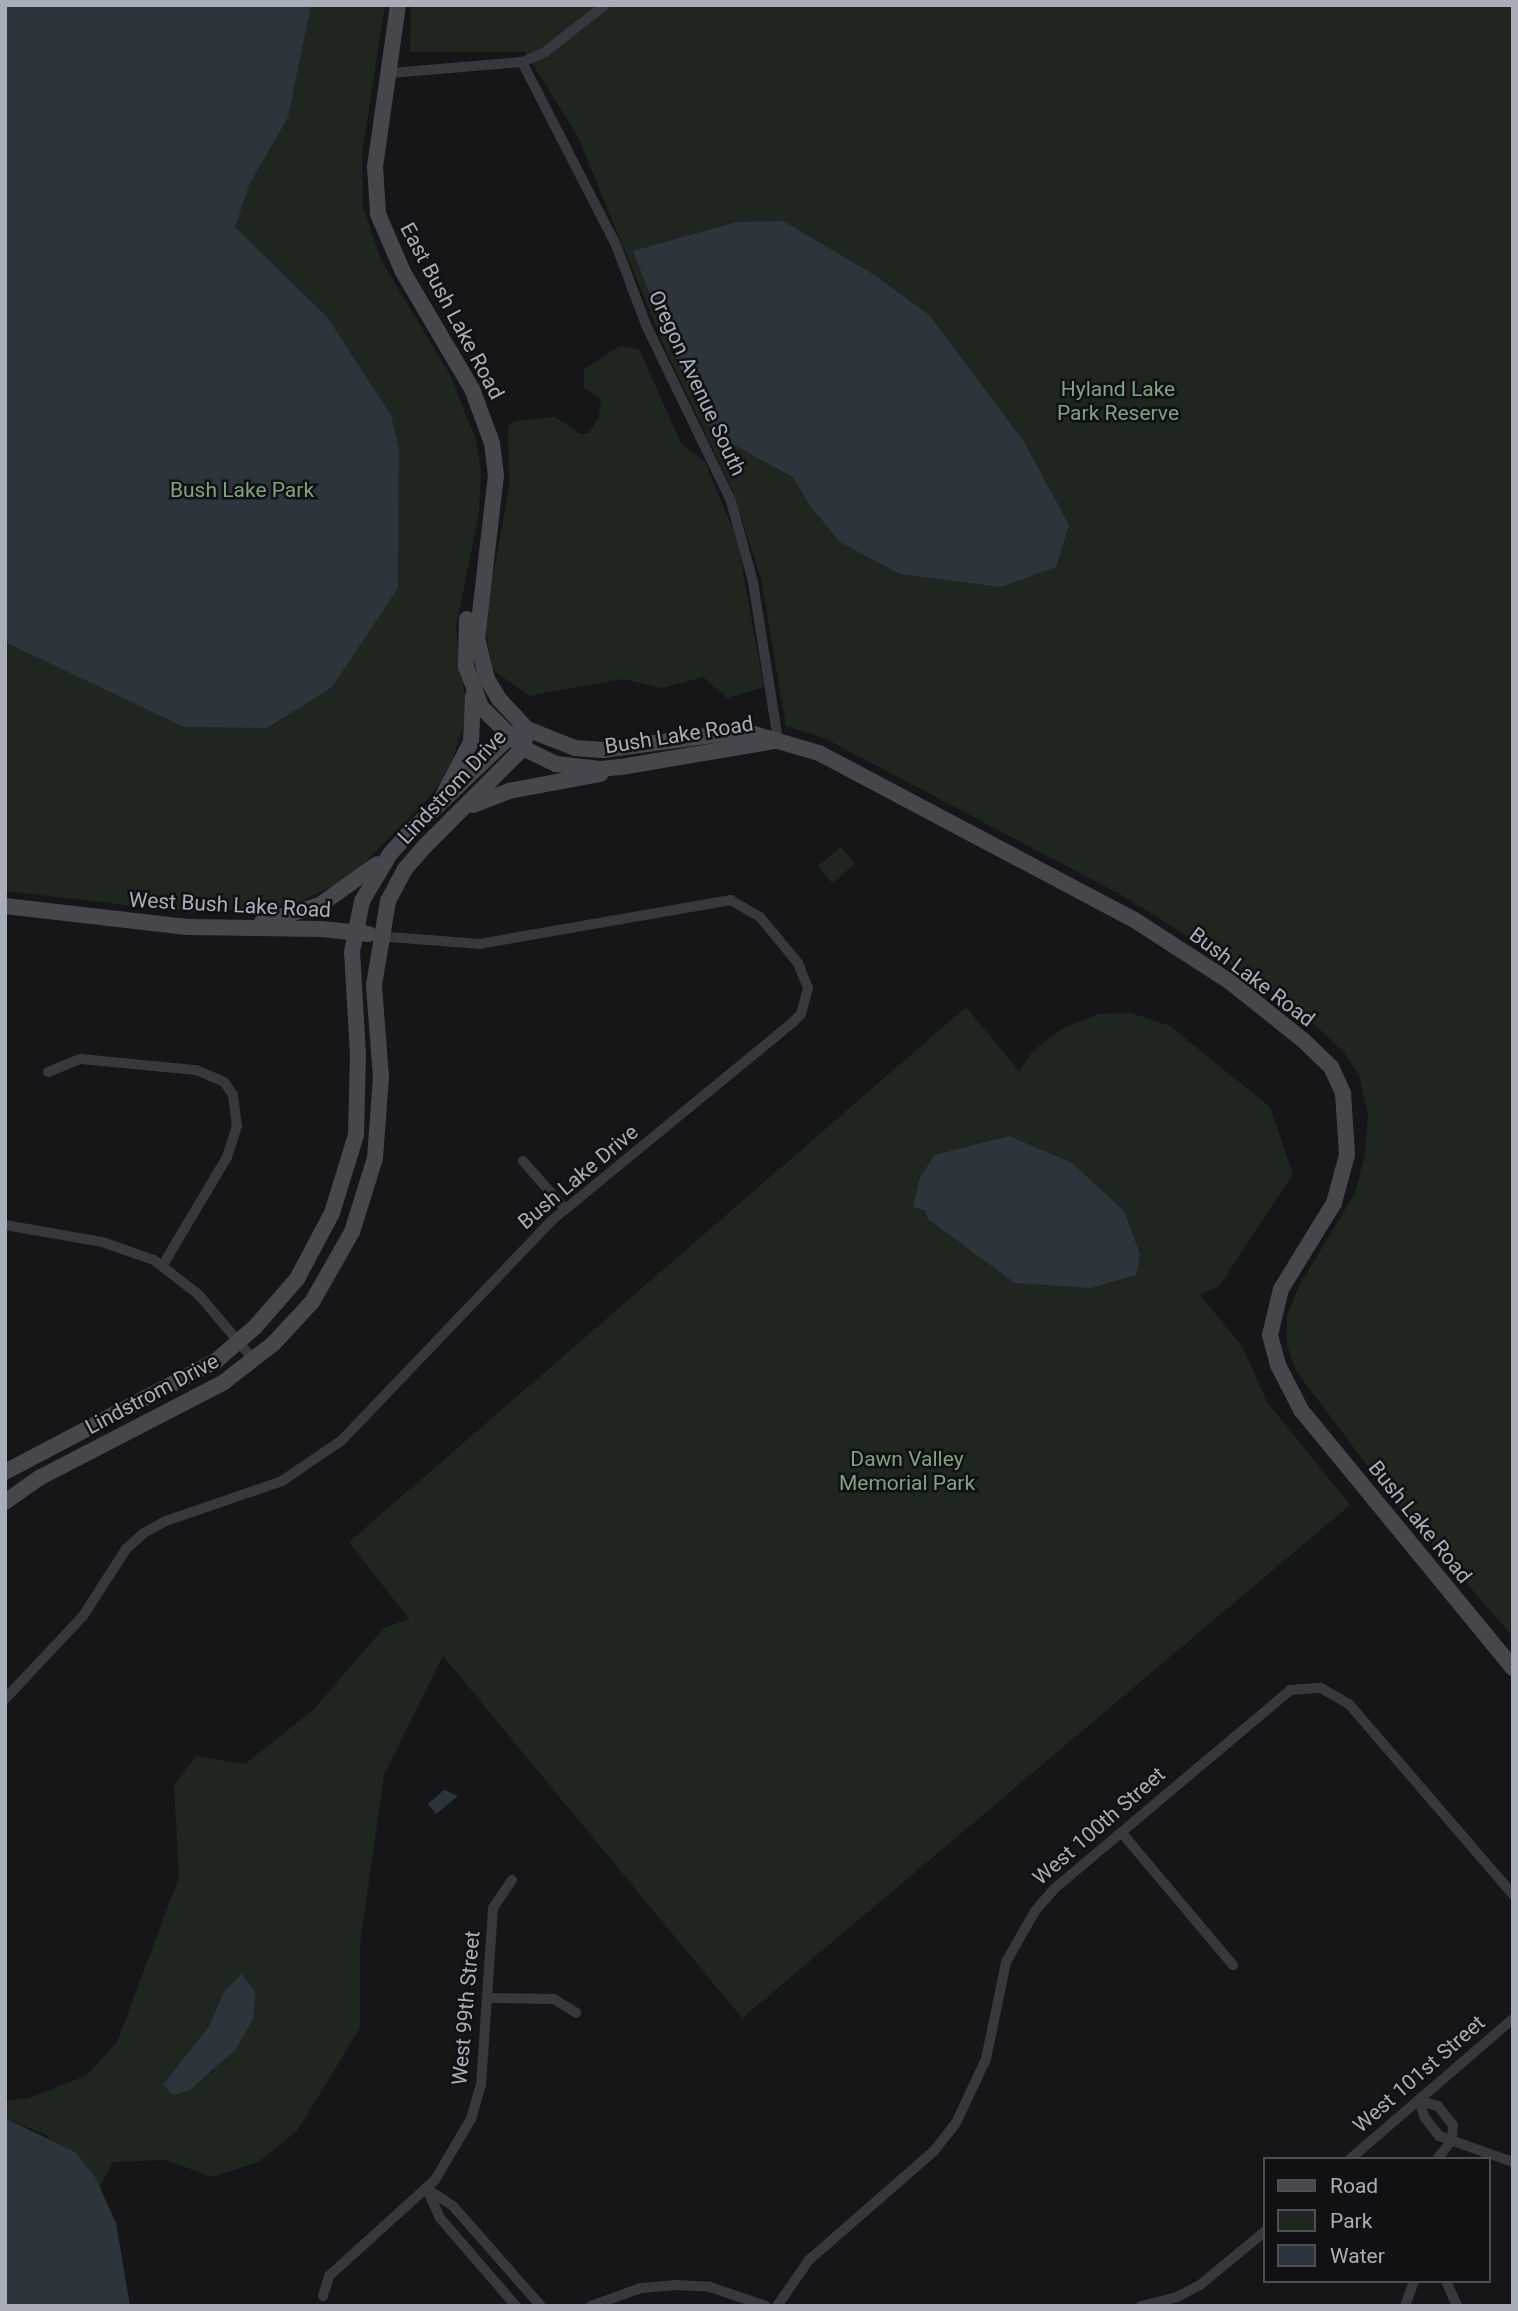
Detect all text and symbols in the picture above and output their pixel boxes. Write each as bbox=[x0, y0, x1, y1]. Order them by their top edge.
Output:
street label: East Bush Lake Road bbox=[395, 218, 509, 404]
street label: Oregon Avenue South bbox=[643, 286, 751, 480]
park label: Hyland Lake Park Reserve bbox=[1057, 376, 1179, 426]
park label: Bush Lake Park bbox=[170, 477, 314, 503]
street label: Bush Lake Road bbox=[603, 711, 755, 759]
street label: Lindstrom Drive bbox=[393, 725, 511, 849]
street label: West Bush Lake Road bbox=[128, 887, 332, 923]
street label: Bush Lake Road bbox=[1185, 922, 1319, 1032]
street label: Bush Lake Drive bbox=[513, 1119, 643, 1235]
street label: Lindstrom Drive bbox=[81, 1348, 223, 1440]
park label: Dawn Valley Memorial Park bbox=[839, 1446, 975, 1496]
street label: Bush Lake Road bbox=[1363, 1456, 1477, 1588]
street label: West 100th Street bbox=[1028, 1762, 1170, 1890]
street label: West 99th Street bbox=[447, 1930, 485, 2086]
street label: West 101st Street bbox=[1348, 2010, 1490, 2138]
legend bbox=[1262, 2157, 1490, 2283]
text: Road bbox=[1330, 2174, 1378, 2198]
text: Park bbox=[1330, 2209, 1372, 2233]
text: Water bbox=[1330, 2244, 1385, 2268]

